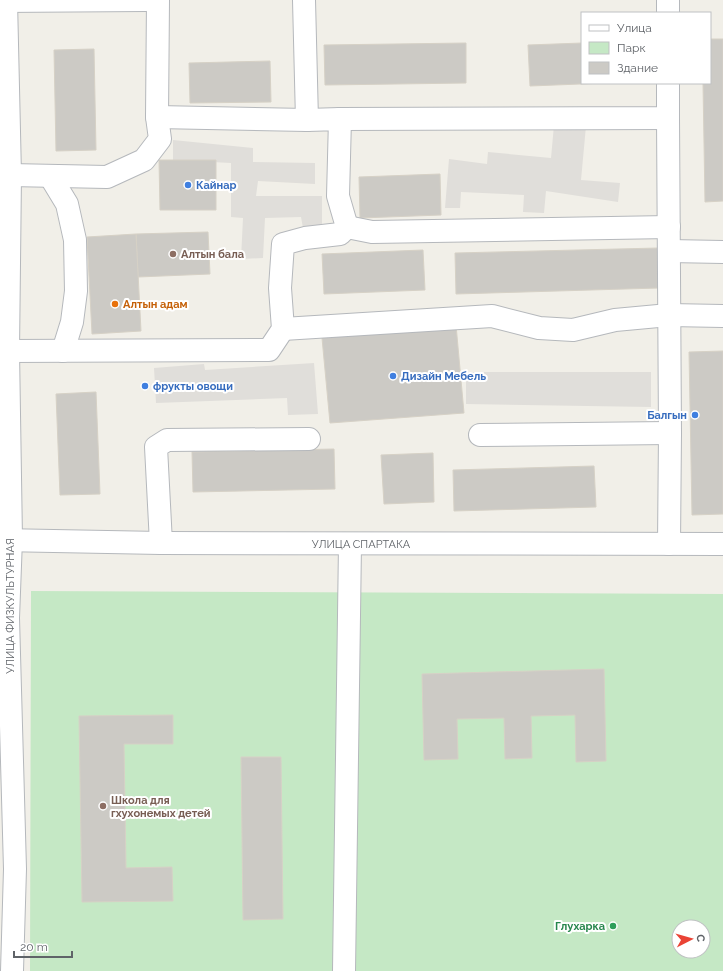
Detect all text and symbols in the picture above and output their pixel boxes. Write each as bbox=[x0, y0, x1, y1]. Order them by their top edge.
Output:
legend bbox=[581, 12, 711, 84]
text: Улица bbox=[617, 21, 652, 35]
text: Парк bbox=[617, 41, 646, 55]
text: Здание bbox=[617, 61, 658, 75]
place label: Кайнар bbox=[196, 179, 237, 192]
marker: Кайнар bbox=[183, 180, 193, 190]
place label: Алтын бала bbox=[181, 248, 244, 261]
marker: Алтын бала bbox=[168, 249, 178, 259]
place label: Алтын адам bbox=[123, 298, 188, 311]
marker: Алтын адам bbox=[110, 299, 120, 309]
place label: Дизайн Мебель bbox=[401, 370, 486, 383]
marker: Дизайн Мебель bbox=[388, 371, 398, 381]
place label: фрукты овощи bbox=[153, 380, 233, 393]
marker: фрукты овощи bbox=[140, 381, 150, 391]
place label: Балгын bbox=[647, 409, 687, 422]
marker: Балгын bbox=[690, 410, 700, 420]
street label: УЛИЦА ФИЗКУЛЬТУРНАЯ bbox=[4, 538, 17, 674]
street label: УЛИЦА СПАРТАКА bbox=[312, 538, 411, 551]
place label: Школа для гхухонемых детей bbox=[111, 794, 211, 820]
marker: Школа для гхухонемых детей bbox=[98, 801, 108, 811]
north arrow bbox=[671, 919, 711, 959]
place label: Глухарка bbox=[555, 920, 605, 933]
marker: Глухарка bbox=[608, 921, 618, 931]
scale bar bbox=[14, 933, 72, 959]
text: С bbox=[694, 934, 707, 943]
text: 20 m bbox=[20, 940, 48, 954]

